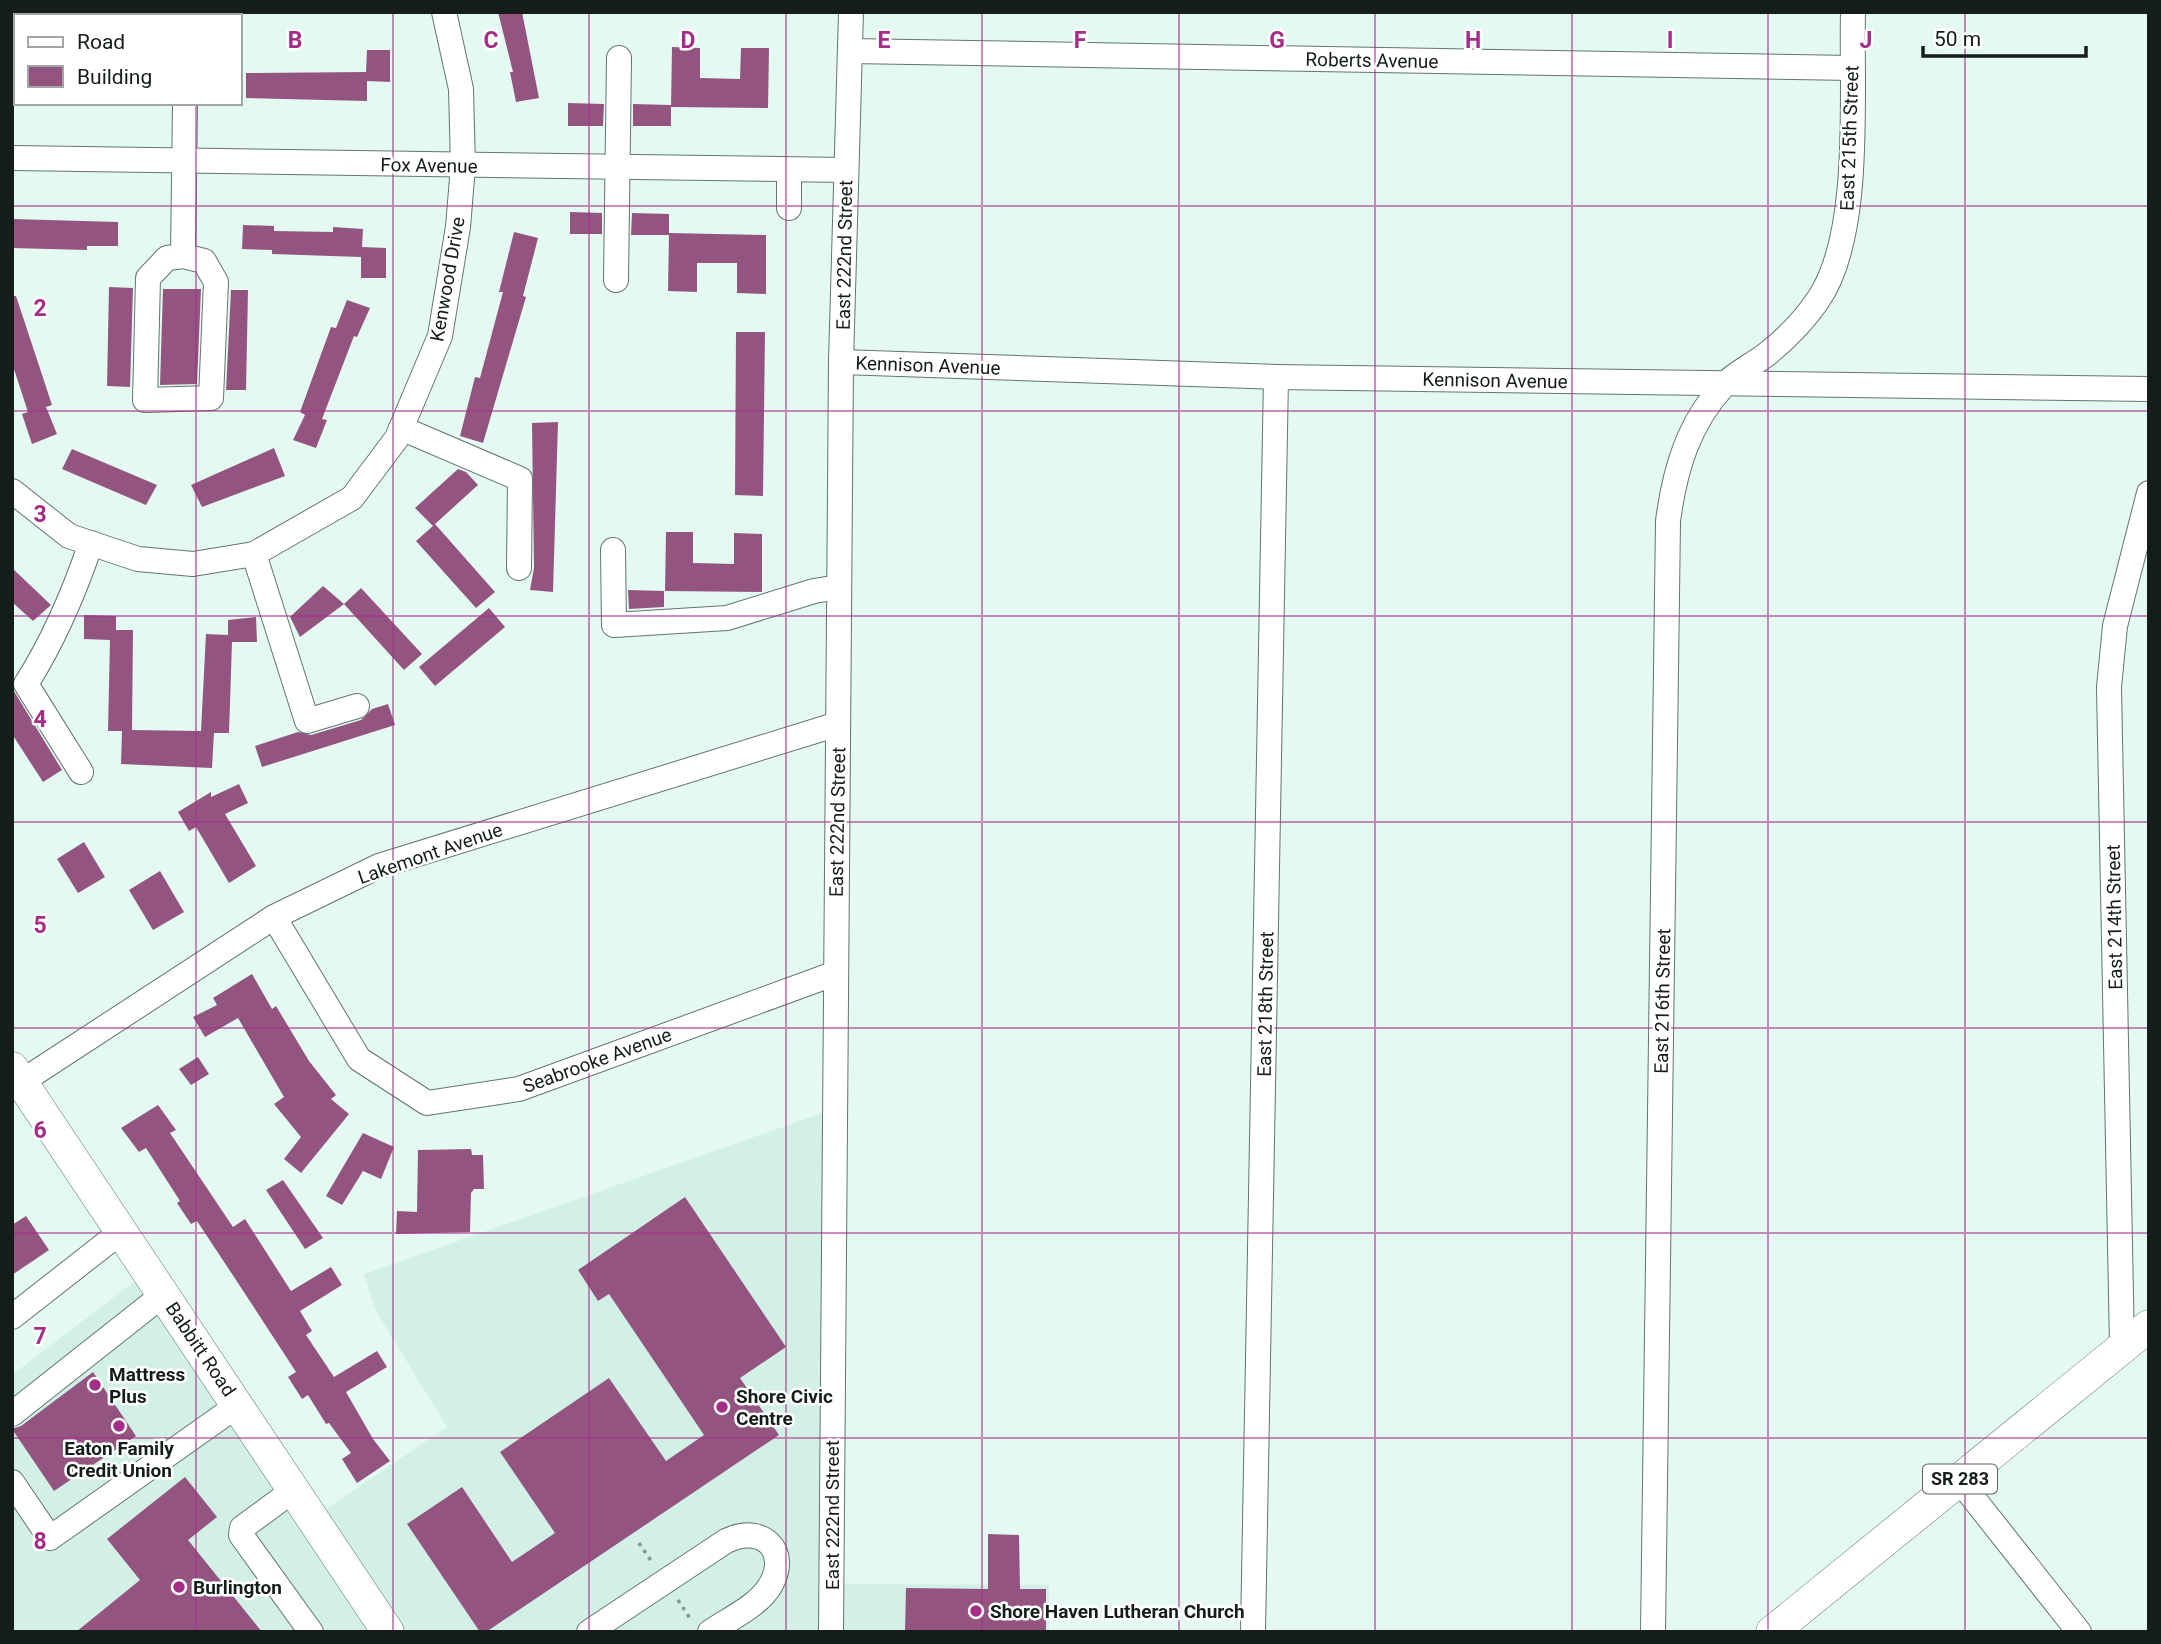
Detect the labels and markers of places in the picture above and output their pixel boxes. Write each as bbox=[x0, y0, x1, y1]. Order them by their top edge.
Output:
place label: Mattress Plus bbox=[109, 1363, 185, 1408]
marker: Mattress Plus bbox=[87, 1377, 103, 1393]
place label: Shore Civic Centre bbox=[736, 1385, 833, 1430]
marker: Shore Civic Centre bbox=[714, 1399, 730, 1415]
marker: Eaton Family Credit Union bbox=[111, 1418, 127, 1434]
place label: Eaton Family Credit Union bbox=[64, 1437, 174, 1482]
place label: Burlington bbox=[193, 1576, 282, 1599]
marker: Burlington bbox=[171, 1579, 187, 1595]
place label: Shore Haven Lutheran Church bbox=[990, 1600, 1245, 1623]
marker: Shore Haven Lutheran Church bbox=[968, 1603, 984, 1619]

